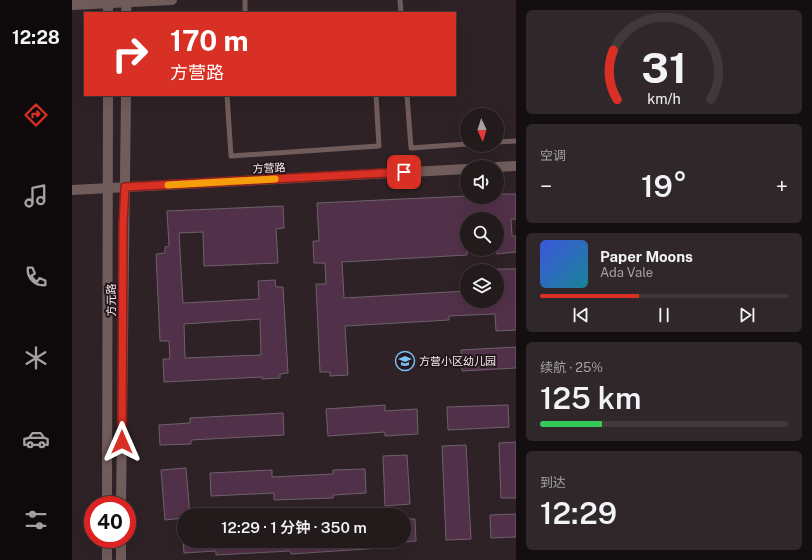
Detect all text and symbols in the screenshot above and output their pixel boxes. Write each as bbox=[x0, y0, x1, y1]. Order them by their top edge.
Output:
text: 170 m bbox=[170, 24, 249, 57]
text: 12:28 bbox=[12, 27, 60, 48]
icon: right bbox=[104, 28, 156, 80]
text: 31 bbox=[641, 43, 687, 92]
text: 方营路 bbox=[170, 62, 224, 83]
text: km/h bbox=[647, 90, 681, 107]
icon: directions bbox=[22, 101, 50, 129]
north arrow bbox=[460, 108, 504, 152]
map controls bbox=[460, 108, 504, 308]
text: 空调 bbox=[540, 148, 566, 163]
pin bbox=[387, 155, 421, 189]
button: sound bbox=[460, 160, 504, 204]
street label: 方营路 bbox=[252, 161, 286, 175]
icon: arrive bbox=[393, 161, 415, 183]
text: 19° bbox=[641, 168, 687, 204]
text: − bbox=[540, 173, 552, 199]
text: + bbox=[776, 173, 788, 199]
icon: music bbox=[22, 182, 50, 210]
button: search bbox=[460, 212, 504, 256]
text: Paper Moons bbox=[600, 248, 693, 265]
icon: phone bbox=[22, 263, 50, 291]
button: layers bbox=[460, 264, 504, 308]
text: Ada Vale bbox=[600, 265, 653, 280]
street label: 方元路 bbox=[105, 284, 117, 317]
icon: previous bbox=[570, 304, 592, 326]
icon: pause bbox=[653, 304, 675, 326]
icon: next bbox=[736, 304, 758, 326]
icon: climate bbox=[22, 344, 50, 372]
school or university icon: 方营小区幼儿园 bbox=[394, 350, 416, 372]
place label: 方营小区幼儿园 bbox=[419, 355, 496, 367]
text: 续航 · 25% bbox=[540, 360, 603, 375]
text: 125 km bbox=[540, 380, 641, 416]
position arrow bbox=[101, 421, 143, 463]
icon: car bbox=[22, 425, 50, 453]
text: 到达 bbox=[540, 475, 566, 490]
text: 12:29 bbox=[540, 495, 617, 531]
speed limit sign: 40 bbox=[84, 496, 136, 548]
icon: filters bbox=[22, 506, 50, 534]
text: 12:29 · 1 分钟 · 350 m bbox=[221, 519, 367, 536]

